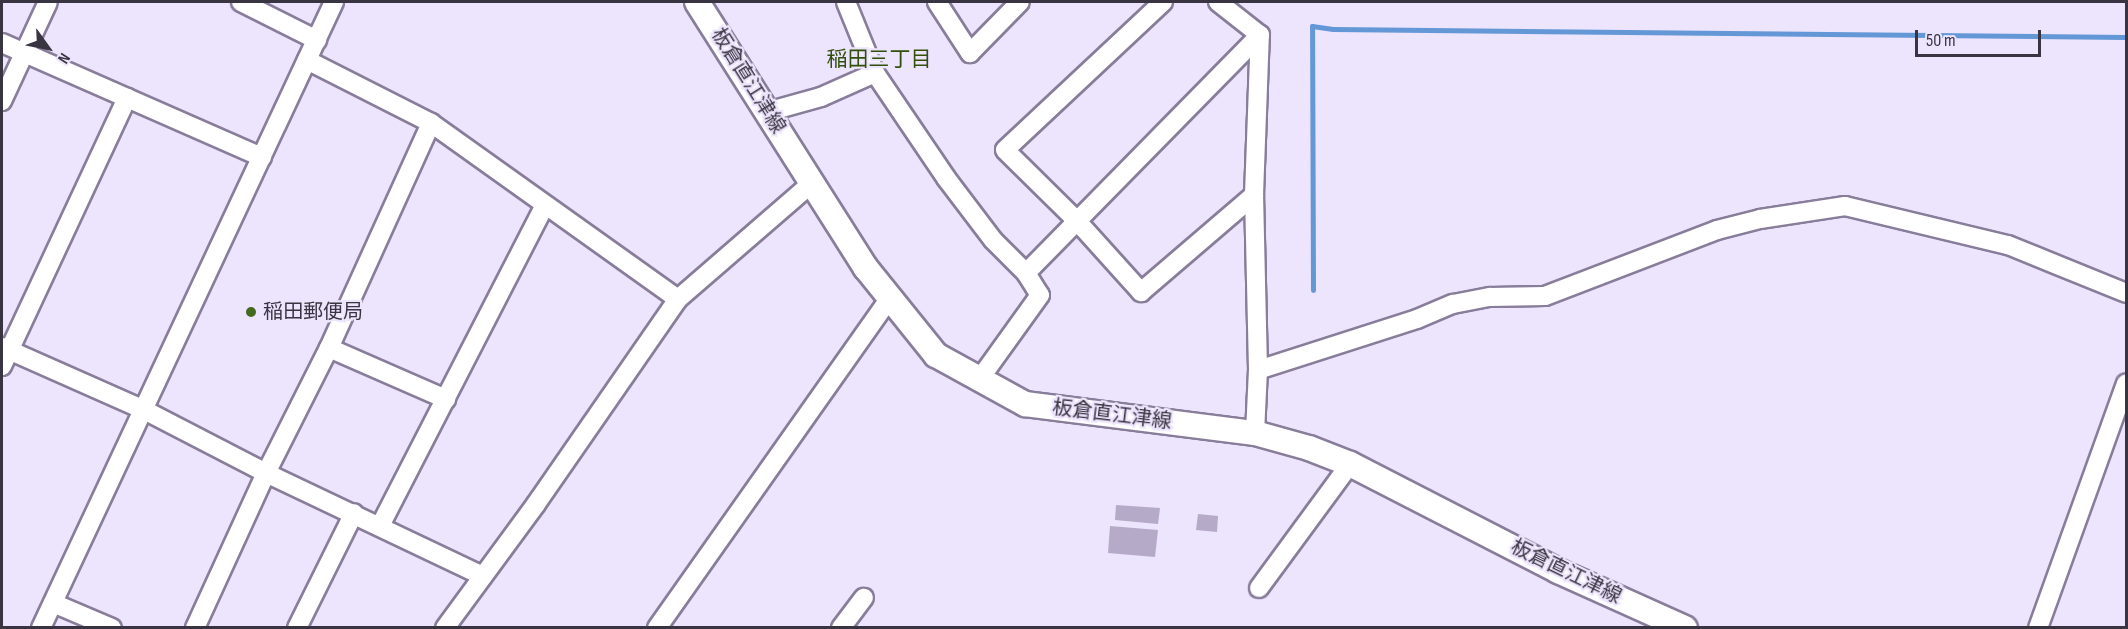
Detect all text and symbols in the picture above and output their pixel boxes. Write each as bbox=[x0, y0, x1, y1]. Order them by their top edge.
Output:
north arrow bbox=[18, 18, 78, 78]
scale bar bbox=[1918, 18, 2044, 56]
street label: 板倉直江津線 bbox=[706, 24, 790, 138]
text: 50 m bbox=[1926, 30, 1956, 51]
district label: 稲田三丁目 bbox=[827, 47, 931, 73]
text: N bbox=[53, 49, 74, 67]
place label: 稲田郵便局 bbox=[263, 300, 363, 324]
marker: 稲田郵便局 bbox=[244, 305, 258, 319]
street label: 板倉直江津線 bbox=[1051, 396, 1173, 434]
street label: 板倉直江津線 bbox=[1507, 535, 1625, 609]

